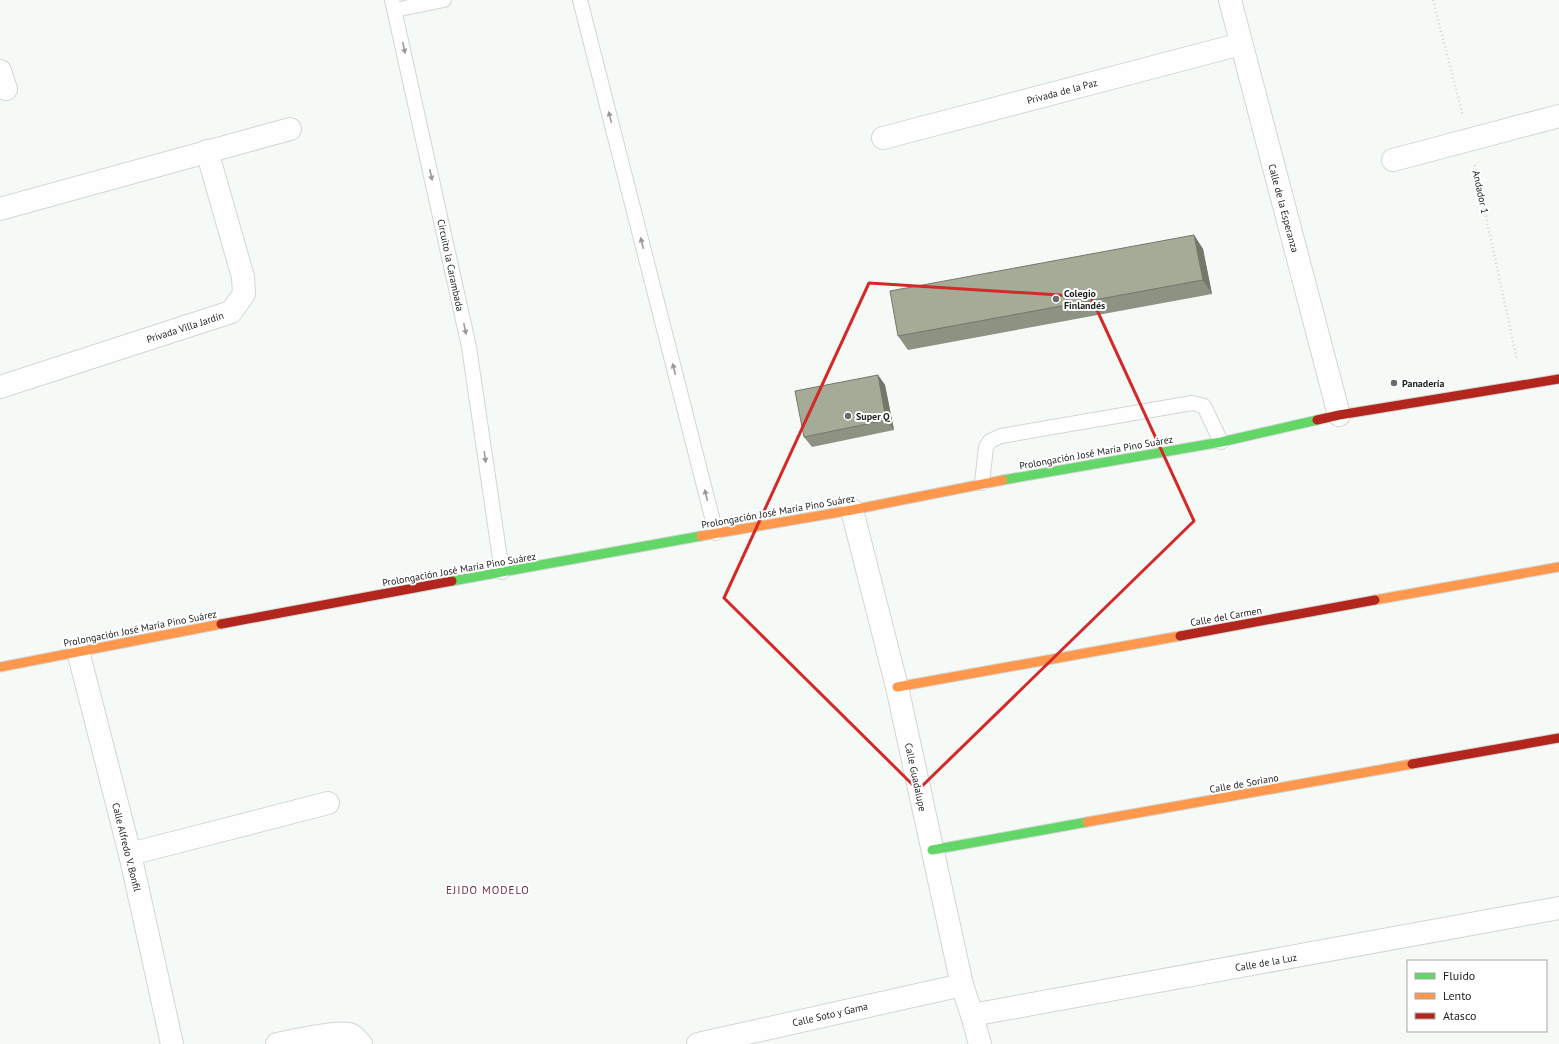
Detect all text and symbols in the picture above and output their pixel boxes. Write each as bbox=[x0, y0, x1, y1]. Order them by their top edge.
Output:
one-way arrow bbox=[401, 42, 407, 54]
street label: Privada de la Paz bbox=[1025, 76, 1099, 107]
one-way arrow bbox=[606, 111, 612, 124]
street label: Calle de la Esperanza bbox=[1265, 162, 1302, 254]
one-way arrow bbox=[429, 169, 435, 181]
street label: Andador 1 bbox=[1470, 169, 1491, 215]
street label: Circuito la Carambada bbox=[434, 218, 467, 312]
one-way arrow bbox=[639, 237, 645, 249]
place label: Colegio Finlandés bbox=[1064, 287, 1105, 312]
marker: Colegio Finlandés bbox=[1051, 294, 1061, 304]
street label: Privada Villa Jardín bbox=[145, 309, 225, 346]
one-way arrow bbox=[463, 323, 469, 335]
one-way arrow bbox=[671, 363, 677, 375]
place label: Panadería bbox=[1402, 377, 1444, 390]
marker: Panadería bbox=[1389, 378, 1399, 388]
place label: Super Q bbox=[856, 410, 891, 423]
marker: Super Q bbox=[843, 411, 853, 421]
street label: Prolongación José María Pino Suárez bbox=[1018, 433, 1174, 472]
one-way arrow bbox=[482, 451, 488, 464]
one-way arrow bbox=[703, 489, 709, 501]
street label: Prolongación José María Pino Suárez bbox=[700, 492, 856, 531]
street label: Prolongación José María Pino Suárez bbox=[381, 550, 537, 589]
street label: Calle del Carmen bbox=[1189, 604, 1263, 629]
street label: Prolongación José María Pino Suárez bbox=[62, 607, 218, 650]
street label: Calle Guadalupe bbox=[902, 742, 929, 813]
street label: Calle de Soriano bbox=[1209, 771, 1280, 796]
street label: Calle Alfredo V. Bonfil bbox=[109, 801, 144, 893]
district label: EJIDO MODELO bbox=[446, 883, 530, 897]
street label: Calle de la Luz bbox=[1234, 951, 1298, 974]
legend bbox=[1407, 960, 1547, 1032]
text: Fluido bbox=[1443, 968, 1475, 983]
text: Lento bbox=[1443, 988, 1472, 1003]
street label: Calle Soto y Gama bbox=[791, 999, 869, 1029]
text: Atasco bbox=[1443, 1008, 1476, 1023]

